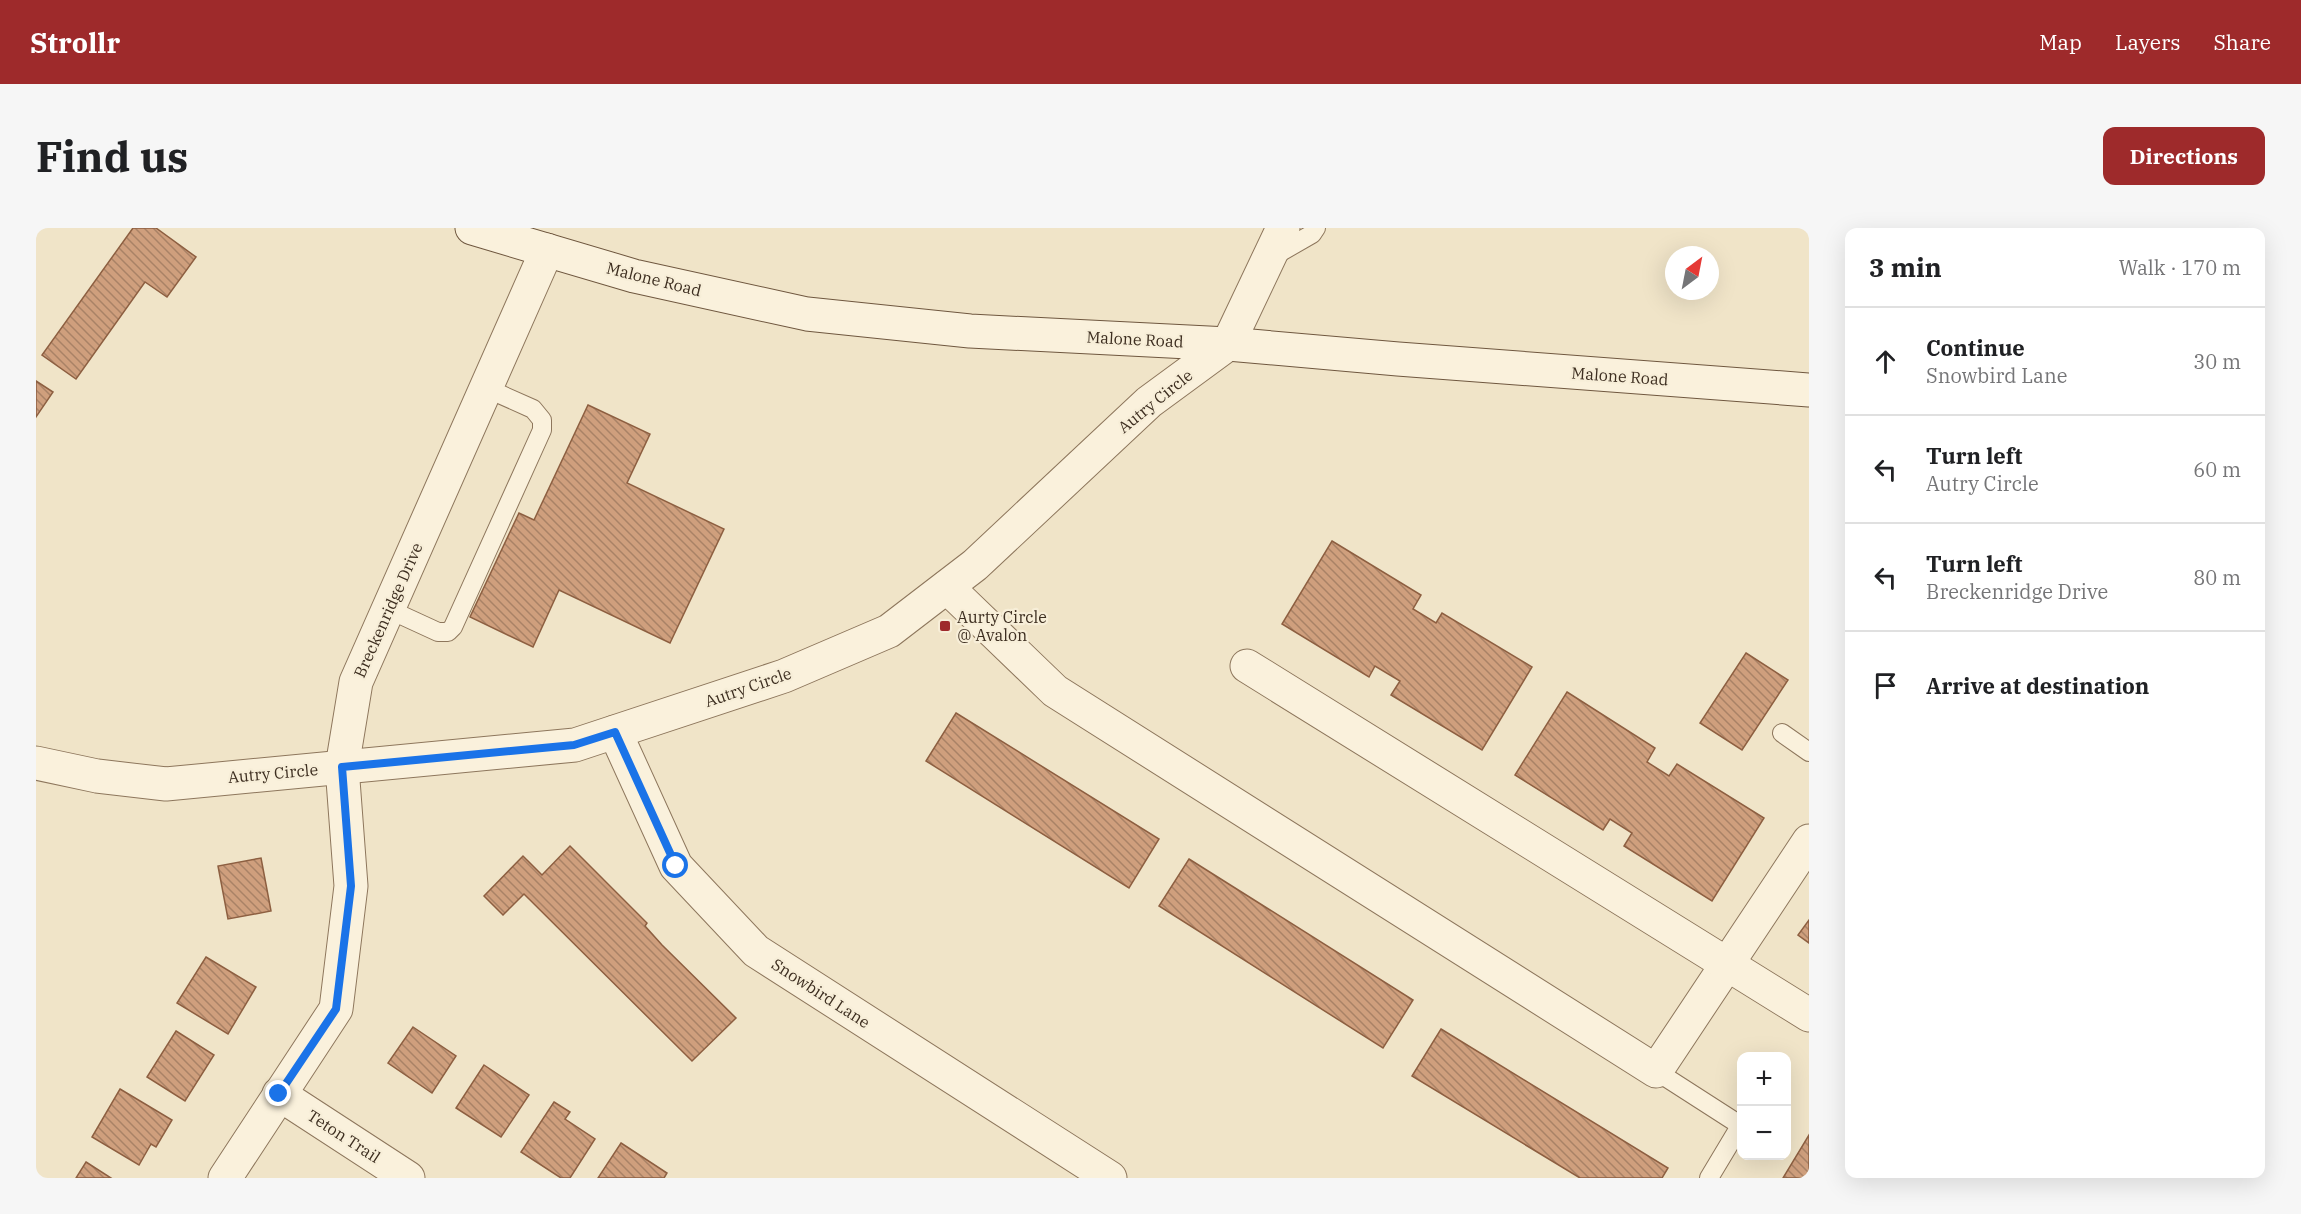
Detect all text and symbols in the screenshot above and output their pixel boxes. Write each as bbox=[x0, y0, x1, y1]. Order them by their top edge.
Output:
text: Strollr bbox=[30, 24, 120, 61]
text: Map bbox=[2039, 28, 2082, 56]
text: Layers bbox=[2115, 28, 2181, 56]
text: Share bbox=[2214, 28, 2271, 56]
button: Directions bbox=[2103, 127, 2265, 185]
text: Find us bbox=[36, 129, 188, 184]
north arrow bbox=[1665, 246, 1719, 300]
text: 3 min bbox=[1869, 250, 1942, 284]
text: Walk · 170 m bbox=[2119, 254, 2241, 281]
street label: Malone Road bbox=[604, 258, 704, 301]
street label: Malone Road bbox=[1086, 326, 1184, 352]
text: Continue bbox=[1926, 333, 2025, 362]
icon: ahead bbox=[1869, 345, 1902, 378]
text: 30 m bbox=[2193, 348, 2241, 375]
text: Snowbird Lane bbox=[1926, 362, 2067, 389]
street label: Malone Road bbox=[1571, 363, 1669, 389]
street label: Autry Circle bbox=[1114, 365, 1196, 437]
text: Turn left bbox=[1926, 441, 2022, 470]
icon: left bbox=[1869, 453, 1902, 486]
text: 60 m bbox=[2193, 456, 2241, 483]
text: Autry Circle bbox=[1926, 470, 2039, 497]
street label: Breckenridge Drive bbox=[349, 539, 427, 681]
text: Turn left bbox=[1926, 549, 2022, 578]
icon: left bbox=[1869, 561, 1902, 594]
text: 80 m bbox=[2193, 564, 2241, 591]
text: Breckenridge Drive bbox=[1926, 578, 2108, 605]
place label: Aurty Circle @ Avalon bbox=[957, 607, 1047, 645]
marker: Aurty Circle @ Avalon bbox=[938, 619, 952, 633]
street label: Autry Circle bbox=[702, 663, 794, 711]
icon: arrive bbox=[1869, 669, 1902, 702]
text: Arrive at destination bbox=[1926, 671, 2149, 700]
street label: Autry Circle bbox=[227, 759, 319, 787]
route start bbox=[662, 852, 688, 878]
street label: Snowbird Lane bbox=[768, 954, 874, 1032]
map controls bbox=[1737, 1052, 1791, 1160]
button: + bbox=[1737, 1052, 1791, 1106]
route end bbox=[265, 1080, 291, 1106]
street label: Teton Trail bbox=[304, 1105, 384, 1167]
button: − bbox=[1737, 1106, 1791, 1160]

